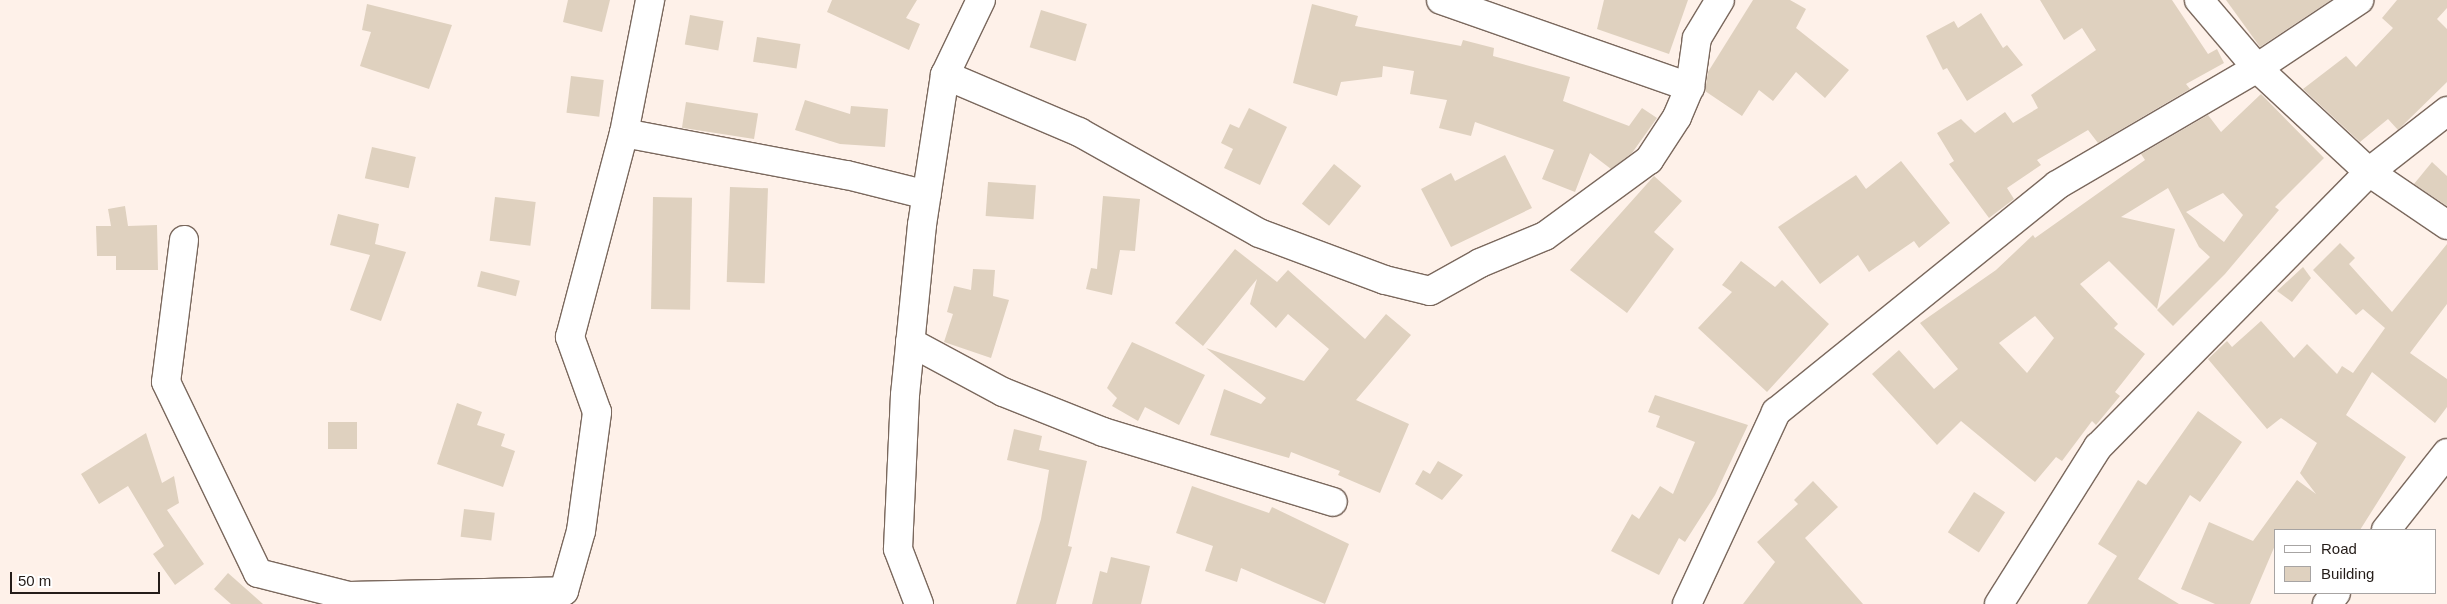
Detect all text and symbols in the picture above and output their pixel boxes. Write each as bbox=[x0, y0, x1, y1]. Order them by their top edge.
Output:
legend bbox=[2274, 529, 2437, 594]
text: Road bbox=[2321, 540, 2357, 557]
scale bar bbox=[12, 562, 162, 594]
text: Building bbox=[2321, 565, 2374, 582]
text: 50 m bbox=[18, 572, 51, 589]

